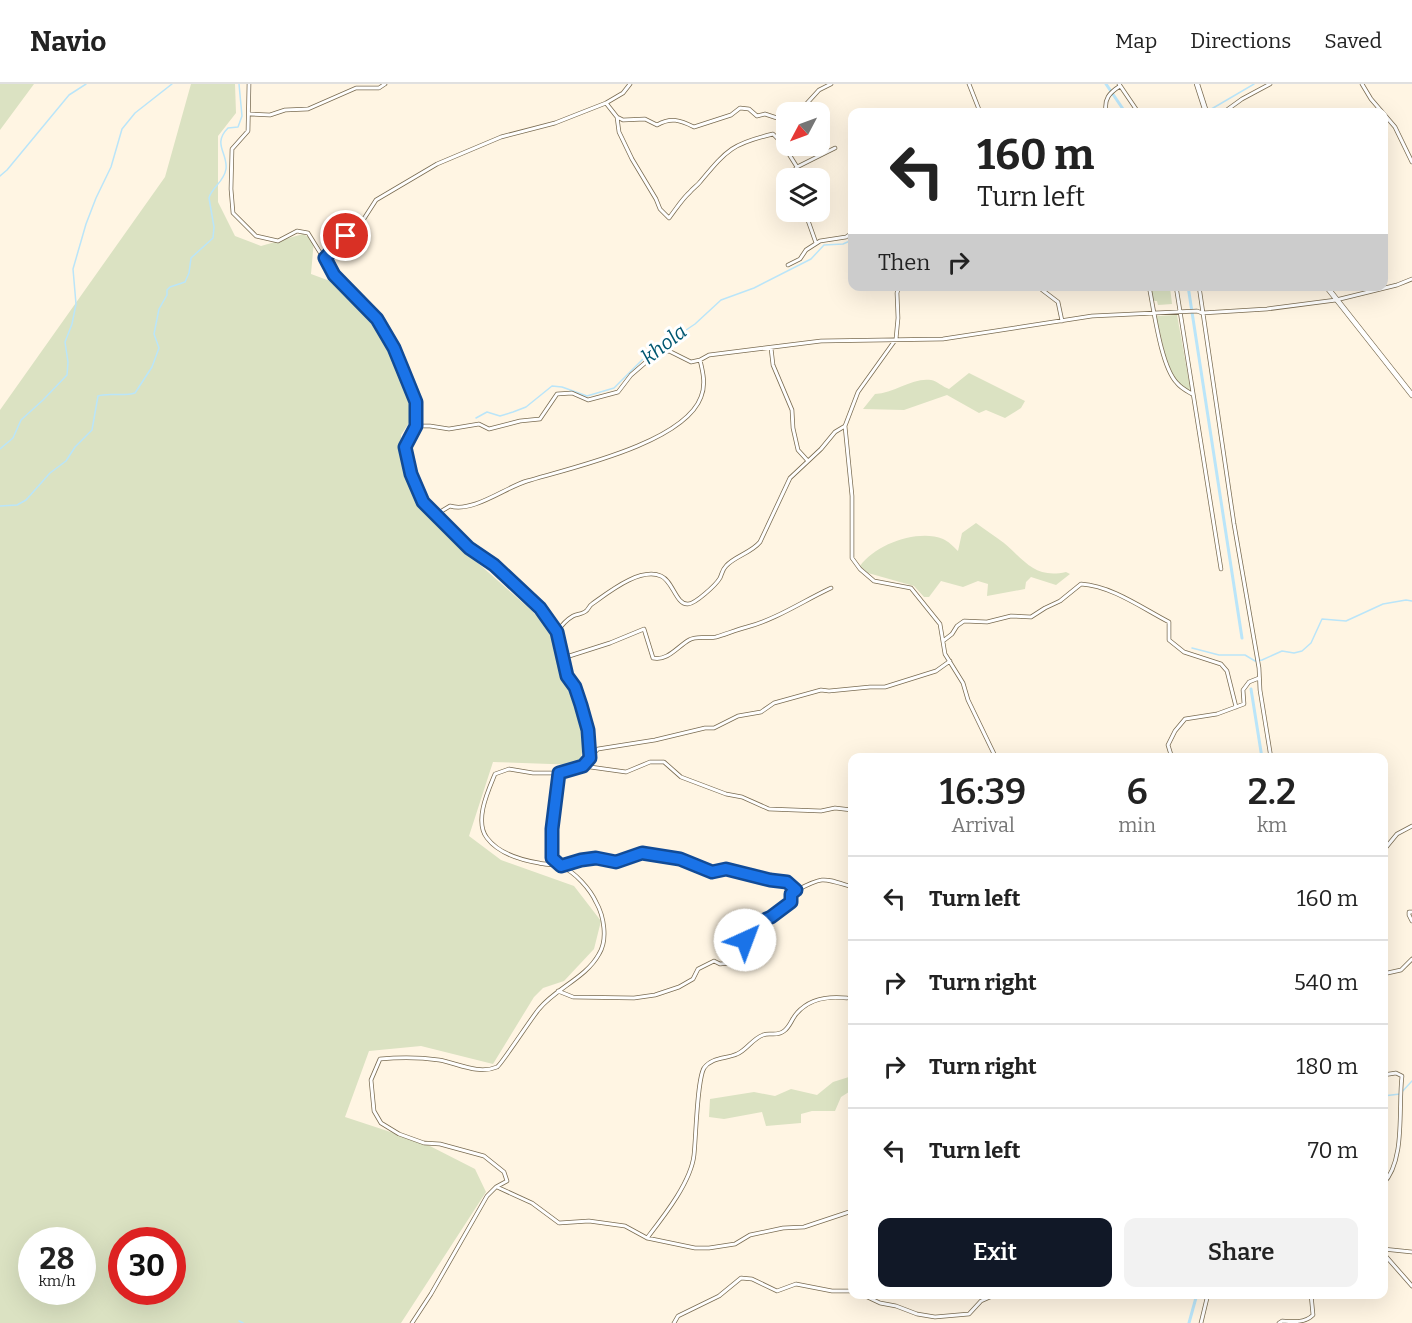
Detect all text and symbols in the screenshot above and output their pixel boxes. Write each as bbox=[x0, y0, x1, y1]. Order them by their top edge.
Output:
text: Navio bbox=[30, 25, 106, 58]
text: Map bbox=[1115, 28, 1157, 54]
text: Directions bbox=[1190, 28, 1291, 54]
text: Saved bbox=[1324, 28, 1382, 54]
north arrow bbox=[776, 102, 830, 156]
map controls bbox=[776, 102, 830, 222]
text: 160 m bbox=[977, 130, 1094, 180]
icon: left bbox=[878, 132, 956, 210]
button: layers bbox=[776, 168, 830, 222]
text: Turn left bbox=[977, 181, 1085, 213]
pin bbox=[320, 210, 371, 261]
icon: arrive bbox=[329, 219, 362, 252]
icon: right bbox=[942, 246, 975, 279]
text: Then bbox=[878, 249, 930, 276]
water label: khola bbox=[637, 319, 691, 369]
text: 16:39 bbox=[940, 770, 1026, 814]
text: 6 bbox=[1126, 770, 1148, 814]
text: 2.2 bbox=[1248, 770, 1296, 814]
text: Arrival bbox=[951, 813, 1015, 837]
text: min bbox=[1118, 813, 1156, 837]
text: km bbox=[1257, 813, 1287, 837]
icon: left bbox=[878, 882, 911, 915]
text: Turn left bbox=[929, 885, 1021, 912]
text: 160 m bbox=[1297, 885, 1358, 912]
position arrow bbox=[713, 908, 777, 972]
icon: right bbox=[878, 966, 911, 999]
text: Turn right bbox=[929, 969, 1037, 996]
text: 540 m bbox=[1294, 969, 1358, 996]
icon: right bbox=[878, 1050, 911, 1083]
text: Turn right bbox=[929, 1053, 1037, 1080]
text: 180 m bbox=[1296, 1053, 1358, 1080]
icon: left bbox=[878, 1134, 911, 1167]
text: Turn left bbox=[929, 1137, 1021, 1164]
text: 70 m bbox=[1308, 1137, 1358, 1164]
button: Exit bbox=[878, 1218, 1112, 1287]
button: Share bbox=[1124, 1218, 1358, 1287]
speed limit sign: 30 bbox=[108, 1227, 186, 1305]
text: 28 bbox=[40, 1241, 74, 1277]
text: km/h bbox=[38, 1272, 76, 1290]

